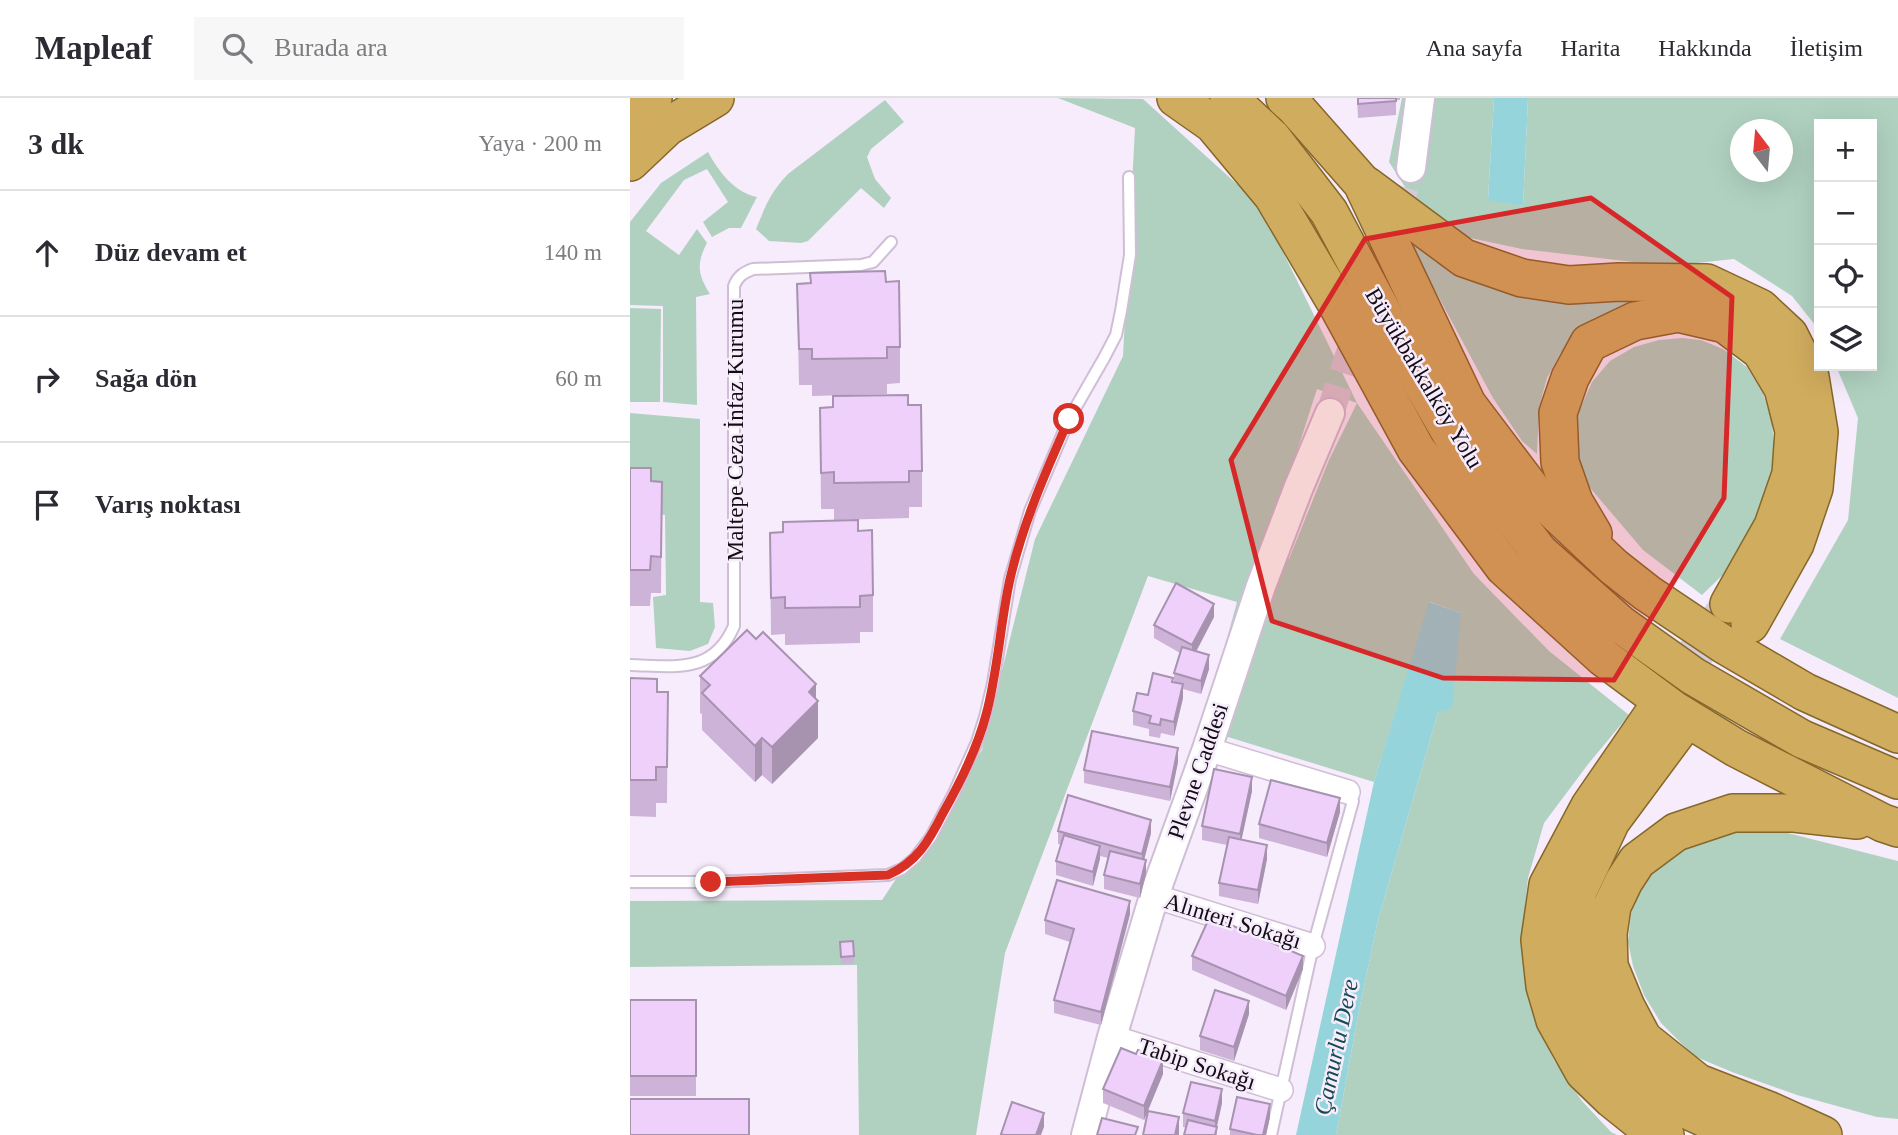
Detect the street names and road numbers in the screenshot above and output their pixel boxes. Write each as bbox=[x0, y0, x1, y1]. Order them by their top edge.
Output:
street label: Büyükbakkalköy Yolu bbox=[1360, 283, 1488, 473]
street label: Maltepe Ceza İnfaz Kurumu bbox=[723, 298, 748, 561]
street label: Plevne Caddesi bbox=[1163, 700, 1233, 842]
street label: Alınteri Sokağı bbox=[1162, 888, 1304, 954]
street label: Tabip Sokağı bbox=[1135, 1033, 1259, 1095]

